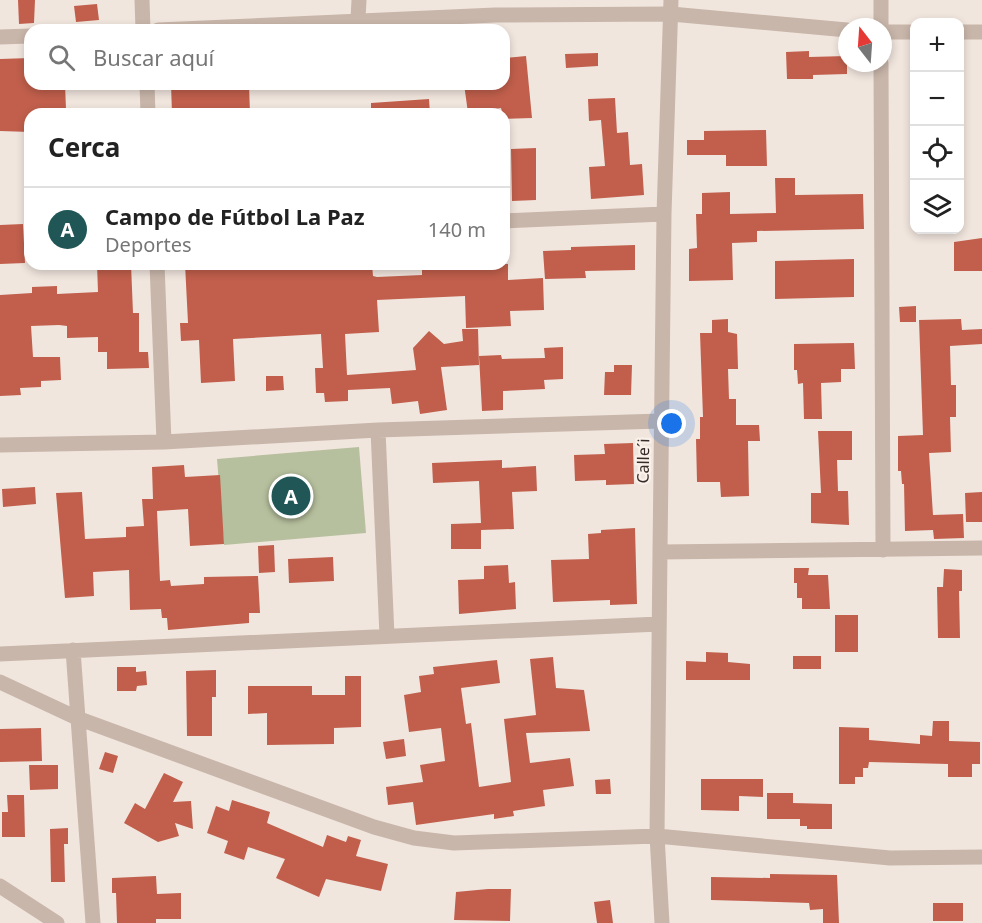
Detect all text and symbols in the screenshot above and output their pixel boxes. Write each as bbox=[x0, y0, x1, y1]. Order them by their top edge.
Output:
north arrow bbox=[838, 18, 892, 72]
map controls bbox=[910, 18, 964, 234]
button: + bbox=[910, 18, 964, 72]
search box bbox=[24, 24, 510, 90]
icon: search bbox=[45, 41, 78, 74]
text: Buscar aquí bbox=[93, 42, 214, 72]
button: − bbox=[910, 72, 964, 126]
button: locate bbox=[910, 126, 964, 180]
text: Cerca bbox=[48, 129, 120, 165]
button: layers bbox=[910, 180, 964, 234]
text: Campo de Fútbol La Paz bbox=[105, 201, 365, 231]
text: A bbox=[61, 216, 74, 243]
text: 140 m bbox=[428, 216, 486, 243]
text: Deportes bbox=[105, 231, 192, 258]
your location bbox=[657, 409, 686, 438]
street label: Calle´i bbox=[632, 438, 654, 484]
pin: A bbox=[272, 474, 310, 518]

